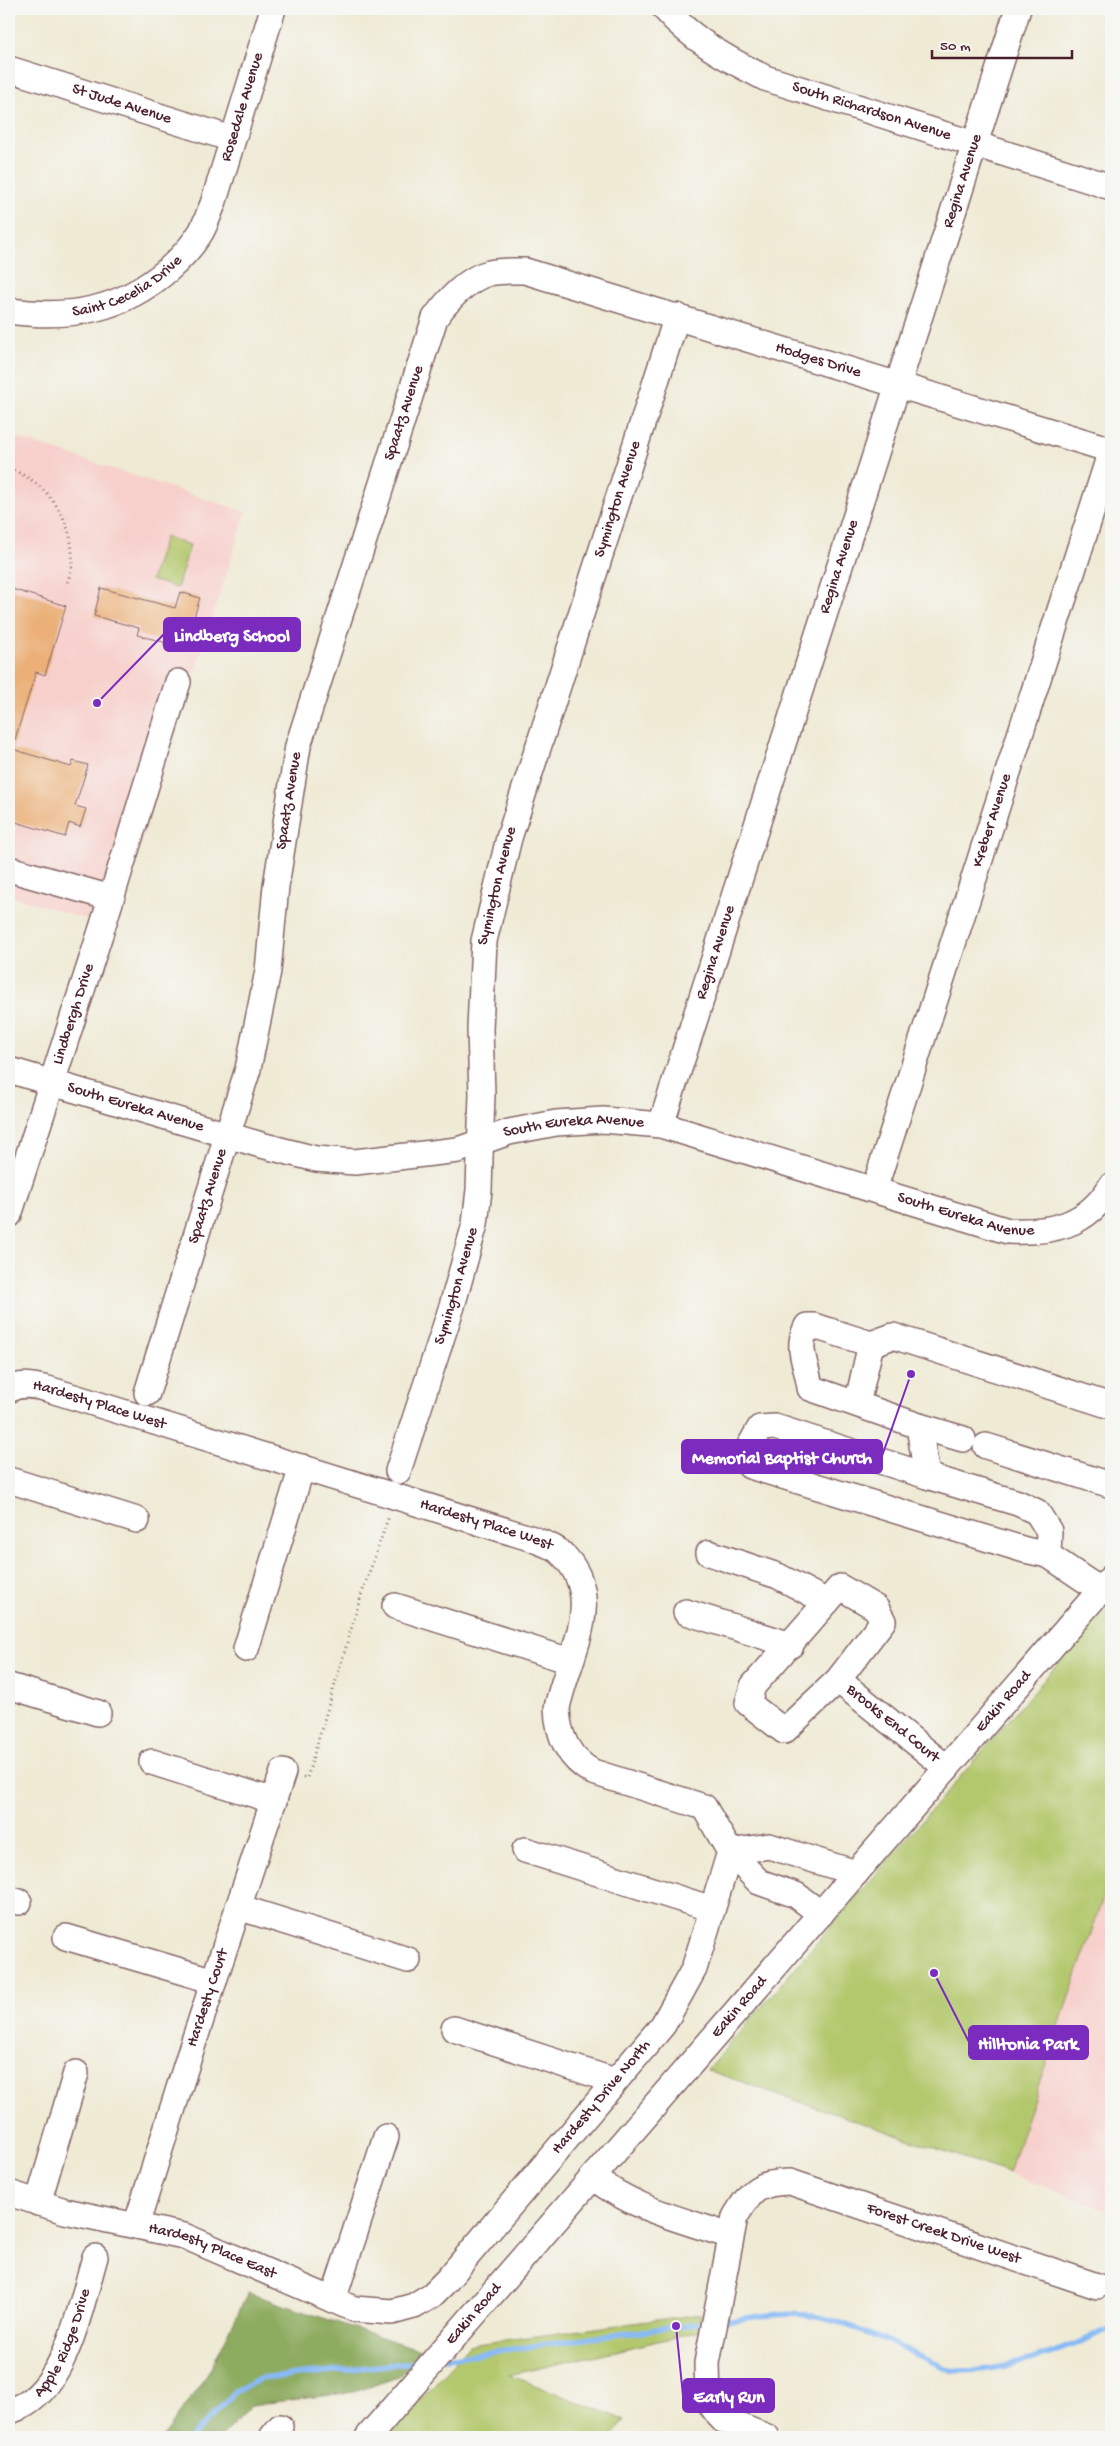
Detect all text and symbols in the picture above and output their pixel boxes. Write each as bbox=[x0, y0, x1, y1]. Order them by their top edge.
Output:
scale bar bbox=[932, 28, 1072, 60]
text: 50 m bbox=[940, 38, 971, 56]
street label: Rosedale Avenue bbox=[217, 50, 269, 164]
street label: South Richardson Avenue bbox=[790, 78, 954, 146]
street label: St Jude Avenue bbox=[69, 80, 174, 129]
street label: Regina Avenue bbox=[939, 131, 987, 231]
street label: Saint Cecelia Drive bbox=[71, 251, 187, 322]
street label: Hodges Drive bbox=[773, 338, 864, 383]
street label: Spaatz Avenue bbox=[380, 363, 429, 463]
street label: Symington Avenue bbox=[590, 438, 646, 560]
street label: Regina Avenue bbox=[816, 517, 864, 616]
callout: Lindberg School bbox=[164, 618, 300, 651]
text: Lindberg School bbox=[174, 627, 290, 648]
street label: Spaatz Avenue bbox=[272, 750, 307, 851]
street label: Kreber Avenue bbox=[969, 771, 1017, 870]
street label: Symington Avenue bbox=[474, 823, 522, 945]
street label: Regina Avenue bbox=[692, 902, 740, 1002]
street label: Lindbergh Drive bbox=[49, 961, 100, 1067]
street label: South Eureka Avenue bbox=[65, 1078, 207, 1137]
street label: South Eureka Avenue bbox=[501, 1110, 646, 1143]
street label: Spaatz Avenue bbox=[185, 1146, 232, 1246]
street label: South Eureka Avenue bbox=[895, 1188, 1035, 1241]
street label: Symington Avenue bbox=[430, 1225, 483, 1347]
street label: Hardesty Place West bbox=[31, 1376, 170, 1435]
callout: Memorial Baptist Church bbox=[682, 1440, 882, 1473]
text: Memorial Baptist Church bbox=[692, 1449, 872, 1470]
street label: Hardesty Place West bbox=[417, 1495, 557, 1556]
street label: Eakin Road bbox=[972, 1666, 1037, 1737]
street label: Brooks End Court bbox=[841, 1680, 944, 1768]
street label: Hardesty Court bbox=[183, 1945, 234, 2050]
street label: Eakin Road bbox=[708, 1971, 773, 2042]
callout: Hilltonia Park bbox=[969, 2026, 1088, 2059]
text: Hilltonia Park bbox=[978, 2035, 1080, 2056]
street label: Hardesty Drive North bbox=[548, 2036, 656, 2158]
street label: Forest Creek Drive West bbox=[863, 2199, 1024, 2269]
street label: Hardesty Place East bbox=[147, 2219, 280, 2284]
street label: Eakin Road bbox=[442, 2278, 507, 2349]
street label: Apple Ridge Drive bbox=[30, 2286, 96, 2402]
callout: Early Run bbox=[683, 2379, 774, 2412]
text: Early Run bbox=[693, 2388, 765, 2409]

